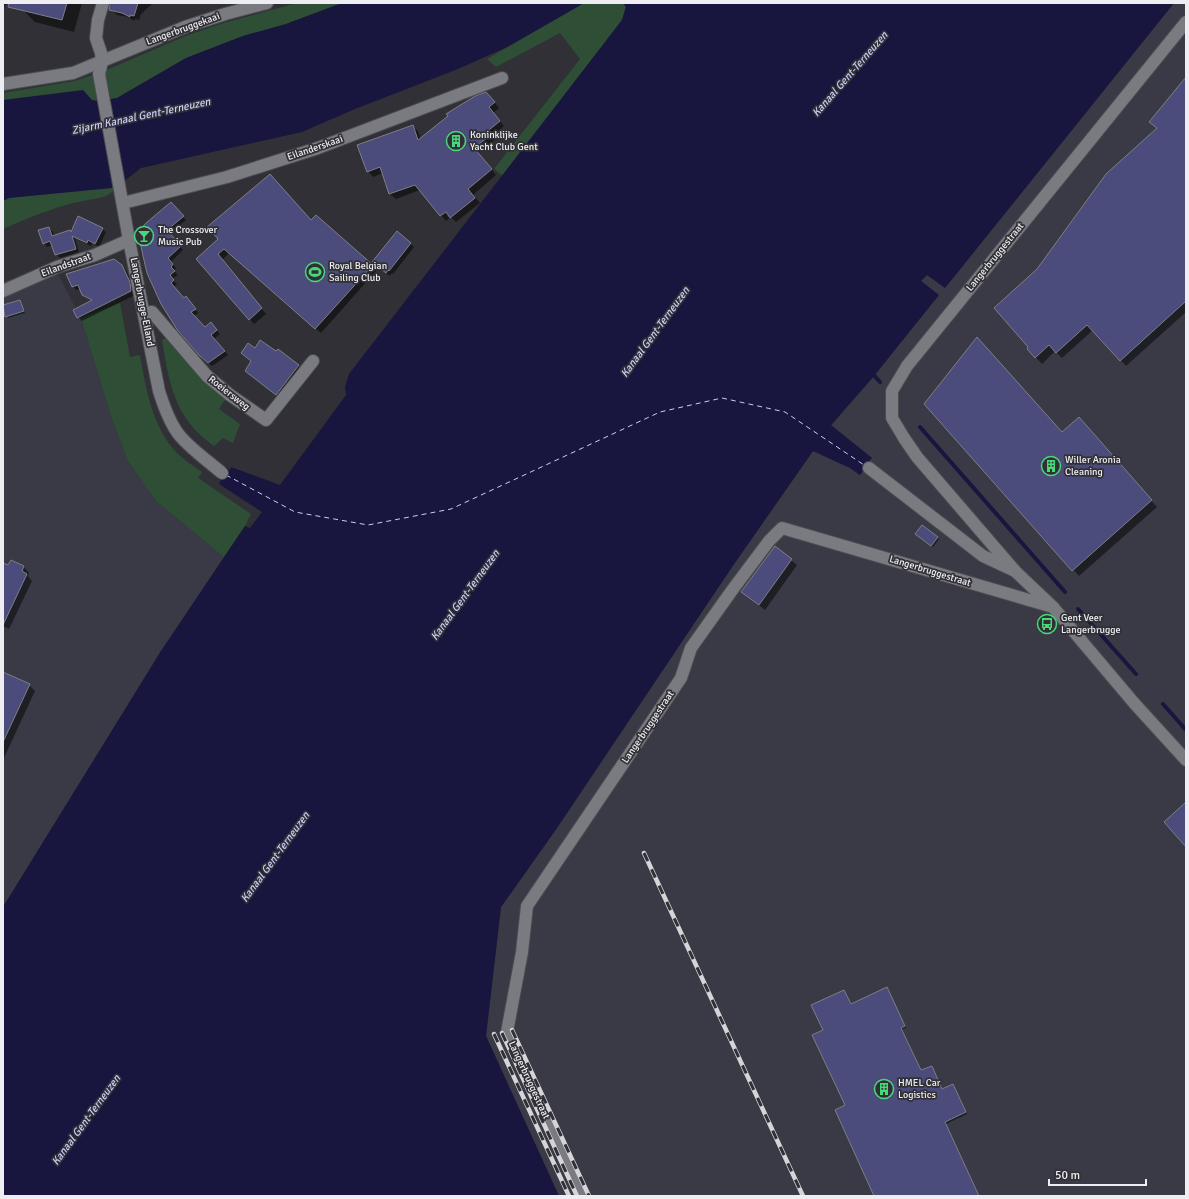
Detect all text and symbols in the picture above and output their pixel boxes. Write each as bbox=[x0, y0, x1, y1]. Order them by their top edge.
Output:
street label: Langerbruggekaai bbox=[145, 10, 221, 48]
water label: Kanaal Gent-Terneuzen bbox=[810, 28, 891, 119]
water label: Zijarm Kanaal Gent-Terneuzen bbox=[70, 95, 213, 137]
place label: Koninklijke Yacht Club Gent bbox=[470, 129, 538, 153]
building icon: Koninklijke Yacht Club Gent bbox=[445, 130, 467, 152]
street label: Eilanderskaai bbox=[286, 133, 344, 163]
street label: Langerbruggestraat bbox=[964, 220, 1027, 294]
place label: The Crossover Music Pub bbox=[158, 224, 218, 248]
bar icon: The Crossover Music Pub bbox=[133, 225, 155, 247]
street label: Eilandstraat bbox=[39, 250, 93, 280]
street label: Langerbrugge-Eiland bbox=[127, 257, 157, 347]
place label: Royal Belgian Sailing Club bbox=[329, 260, 387, 284]
sports icon: Royal Belgian Sailing Club bbox=[304, 261, 326, 283]
water label: Kanaal Gent-Terneuzen bbox=[618, 283, 693, 380]
street label: Roeiersweg bbox=[206, 373, 252, 413]
place label: Willer Aronia Cleaning bbox=[1065, 454, 1121, 478]
building icon: Willer Aronia Cleaning bbox=[1040, 455, 1062, 477]
water label: Kanaal Gent-Terneuzen bbox=[428, 546, 503, 643]
street label: Langerbruggestraat bbox=[888, 553, 973, 589]
place label: Gent Veer Langerbrugge bbox=[1061, 612, 1121, 636]
bus stop icon: Gent Veer Langerbrugge bbox=[1036, 613, 1058, 635]
street label: Langerbruggestraat bbox=[619, 688, 677, 765]
water label: Kanaal Gent-Terneuzen bbox=[238, 808, 313, 905]
street label: Langerbruggestraat bbox=[506, 1039, 553, 1121]
water label: Kanaal Gent-Terneuzen bbox=[49, 1071, 124, 1168]
place label: HMEL Car Logistics bbox=[898, 1077, 941, 1101]
building icon: HMEL Car Logistics bbox=[873, 1078, 895, 1100]
scale bar bbox=[1049, 1161, 1146, 1187]
text: 50 m bbox=[1055, 1168, 1080, 1183]

